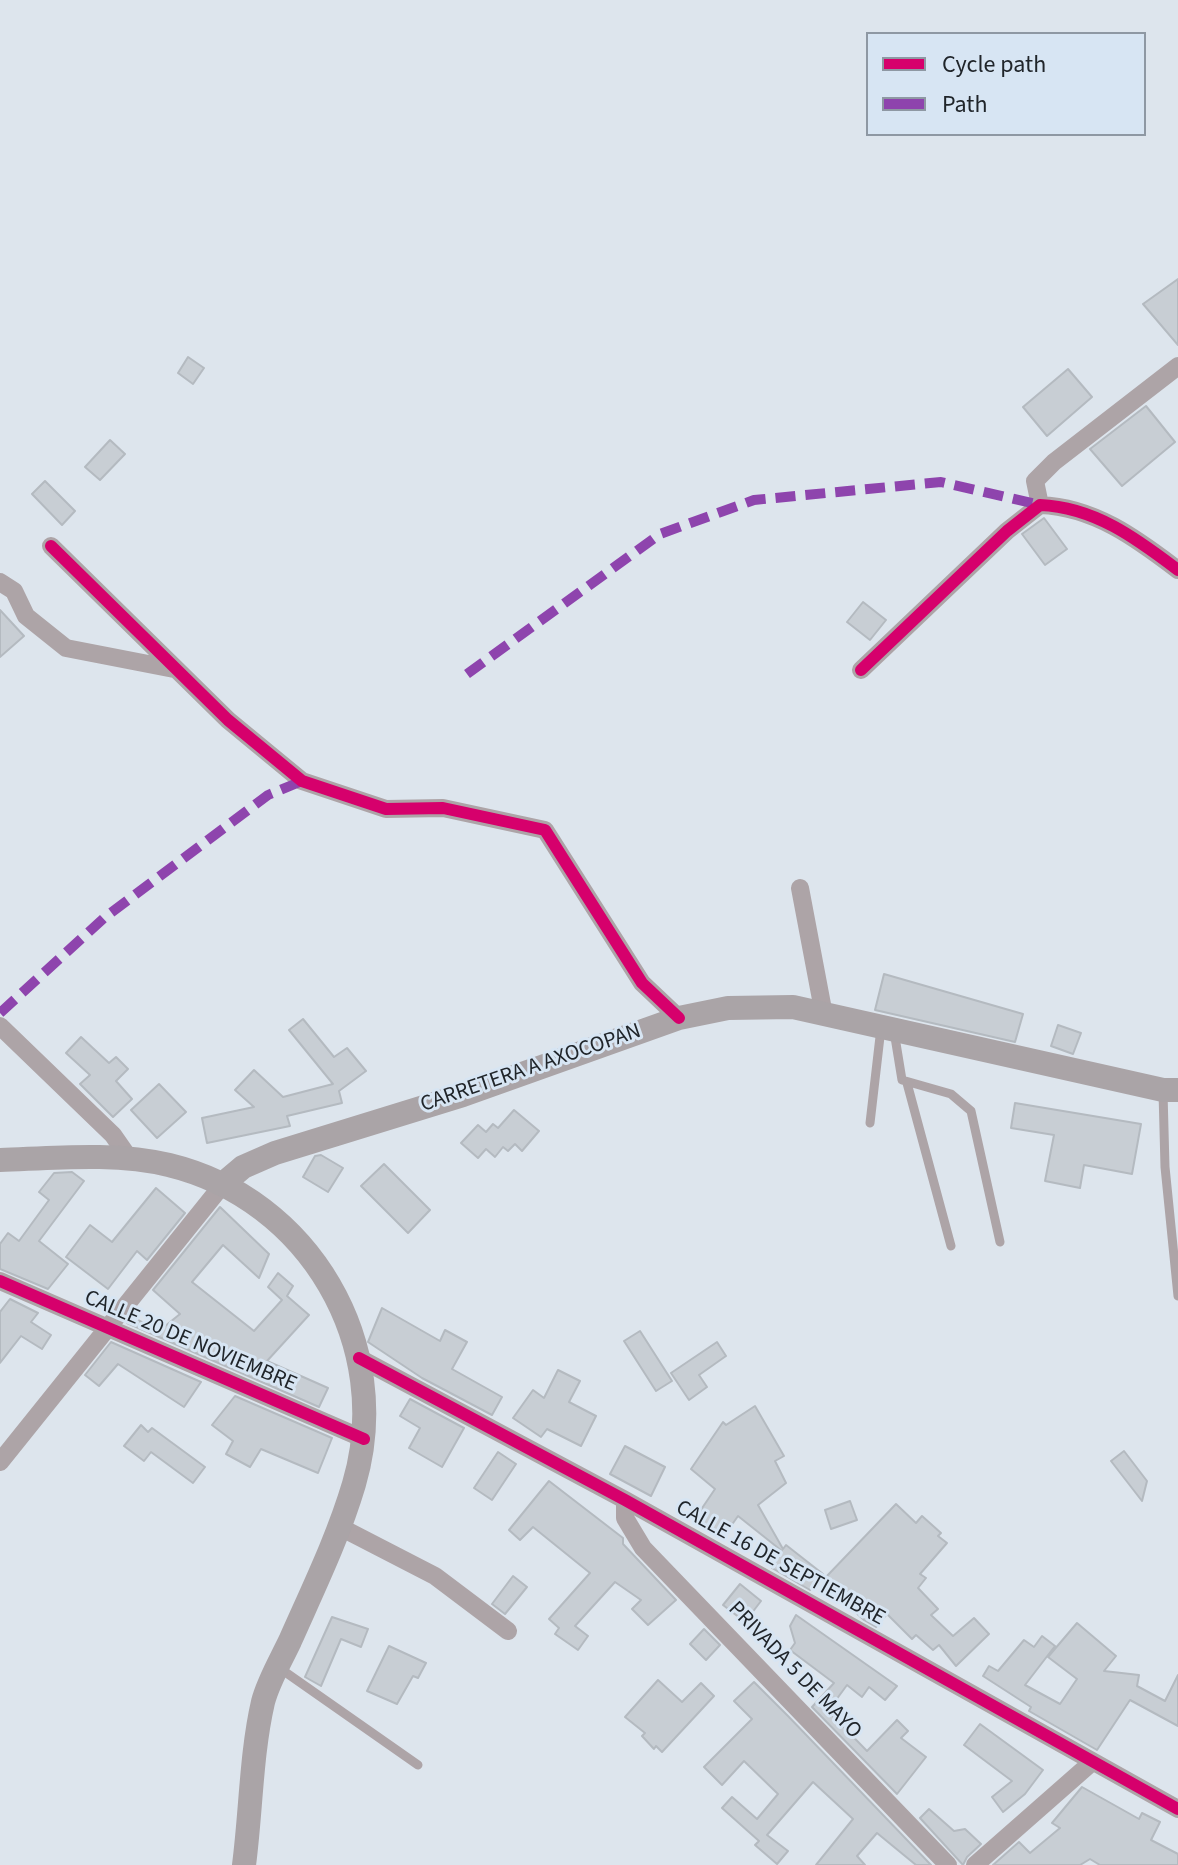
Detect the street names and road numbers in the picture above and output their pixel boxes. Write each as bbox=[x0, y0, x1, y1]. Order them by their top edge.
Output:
street label: CARRETERA A AXOCOPAN bbox=[417, 1019, 645, 1119]
street label: CALLE 20 DE NOVIEMBRE bbox=[80, 1285, 300, 1399]
street label: CALLE 16 DE SEPTIEMBRE bbox=[671, 1495, 889, 1633]
street label: PRIVADA 5 DE MAYO bbox=[722, 1597, 866, 1745]

